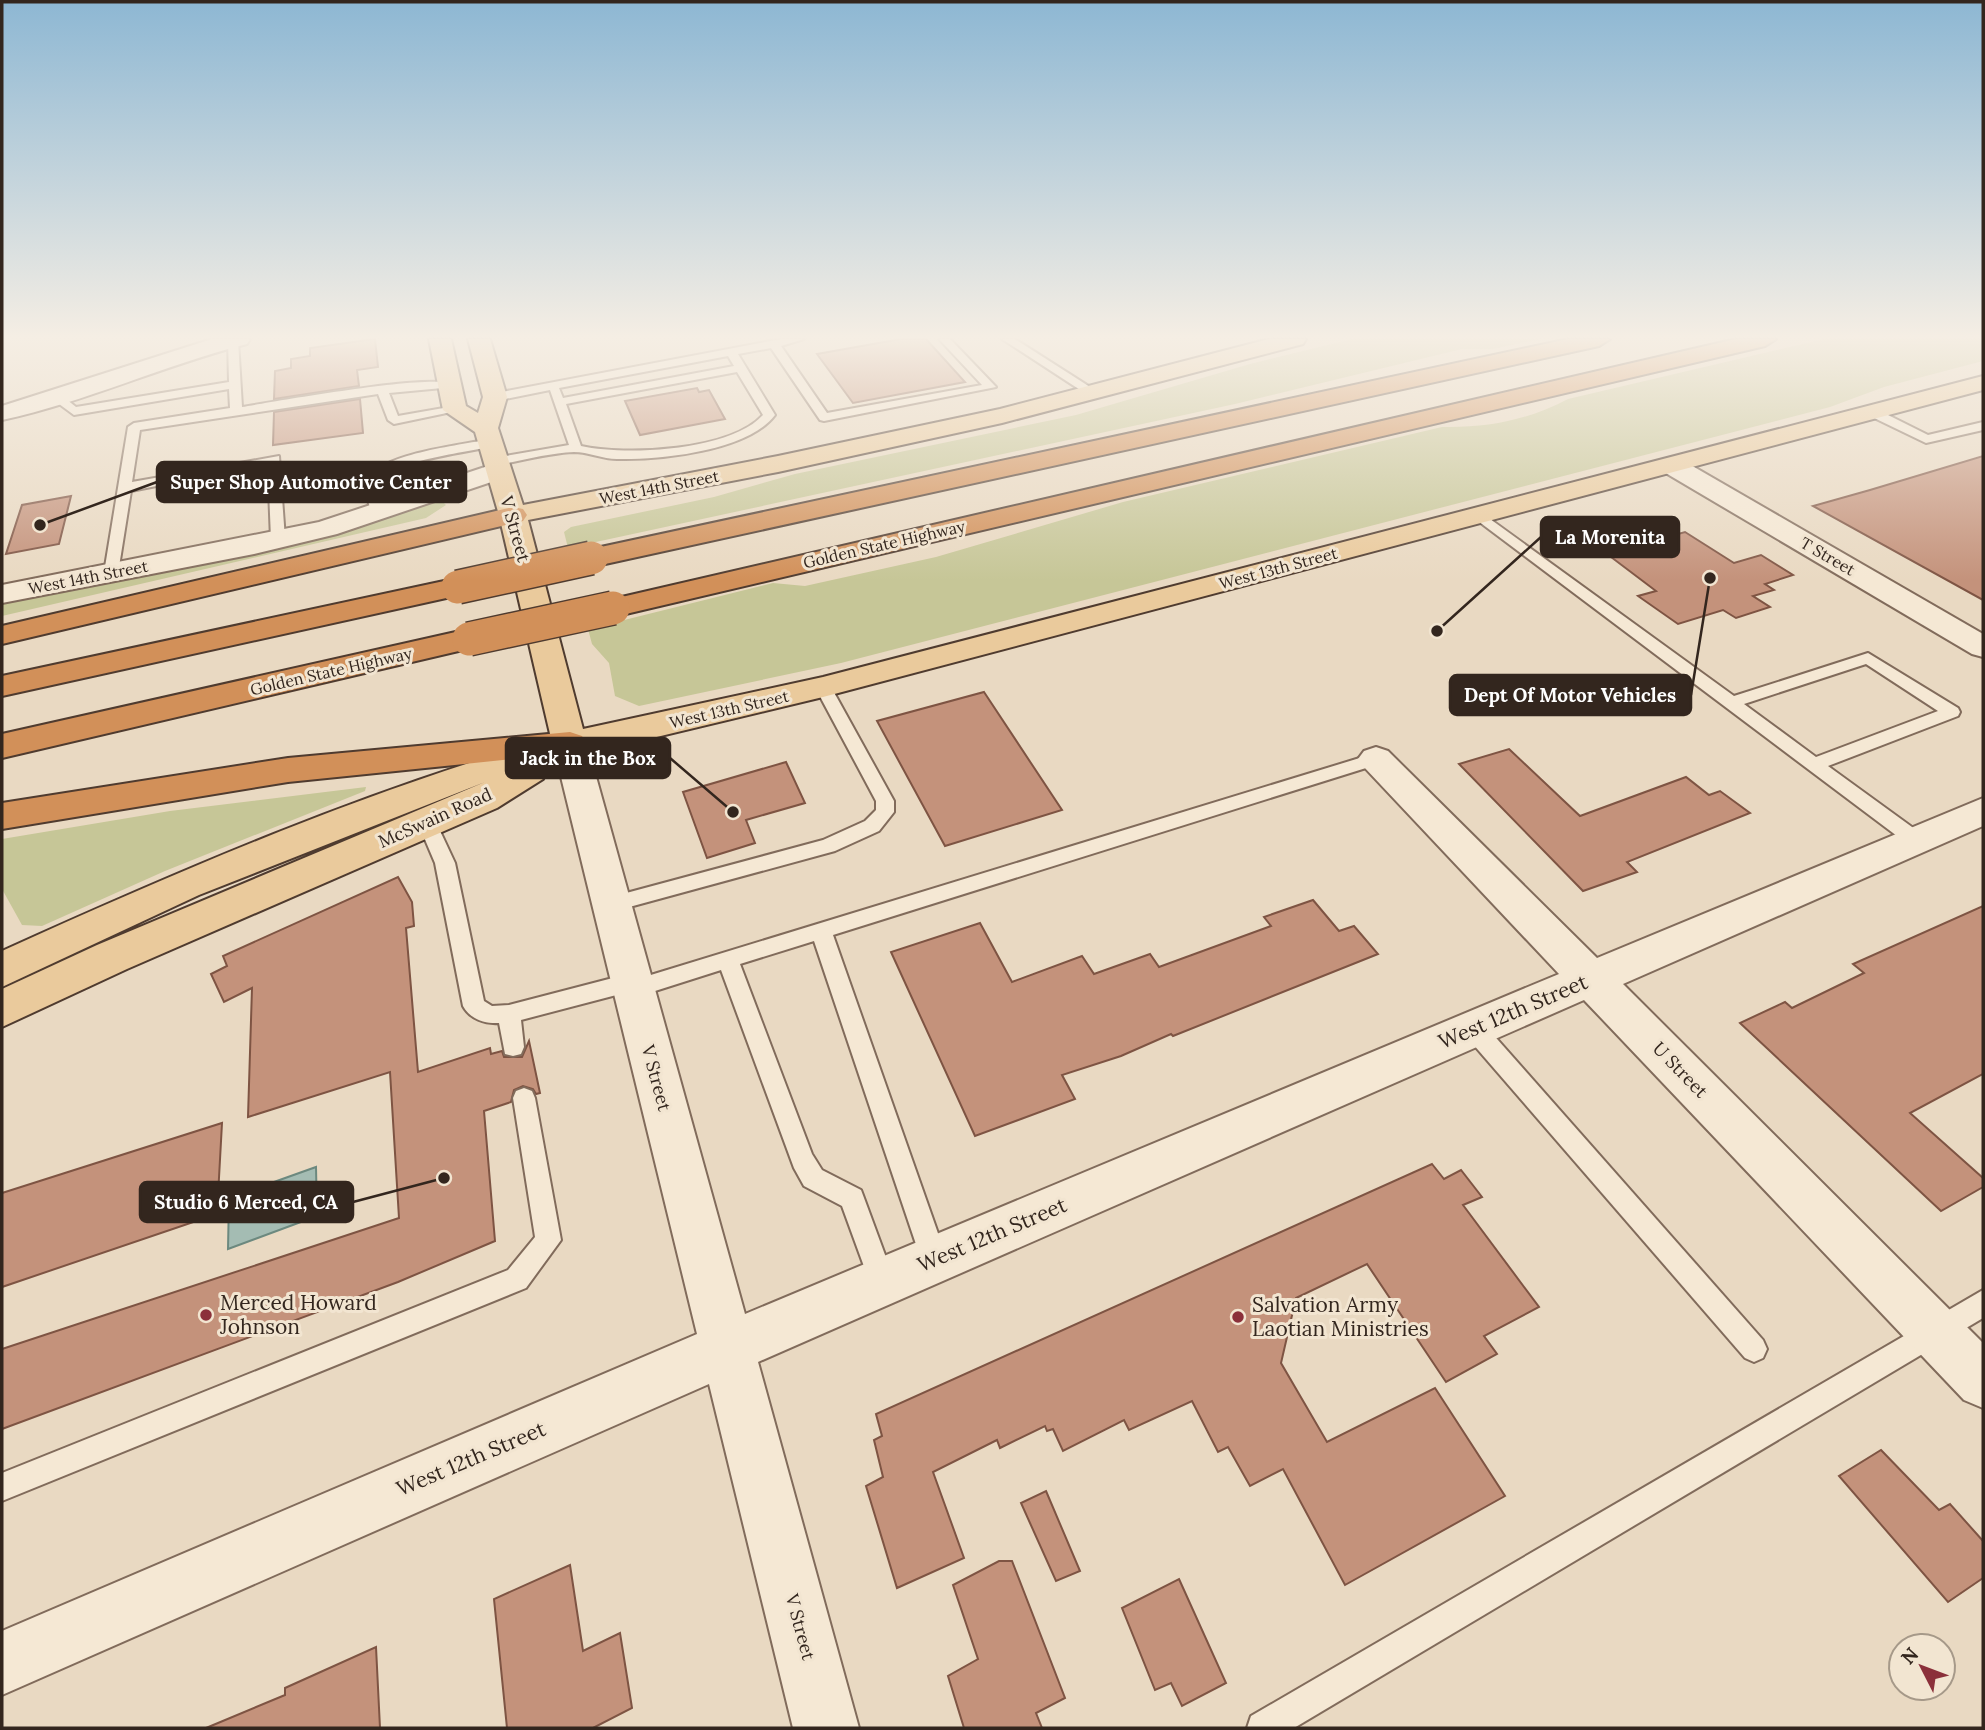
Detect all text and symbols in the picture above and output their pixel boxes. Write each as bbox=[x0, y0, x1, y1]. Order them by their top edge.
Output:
callout: Super Shop Automotive Center bbox=[157, 462, 466, 502]
street label: West 14th Street bbox=[597, 465, 721, 508]
text: Super Shop Automotive Center bbox=[170, 470, 452, 494]
street label: V Street bbox=[495, 492, 536, 565]
street label: Golden State Highway bbox=[801, 516, 967, 572]
callout: La Morenita bbox=[1541, 517, 1679, 557]
text: La Morenita bbox=[1555, 525, 1665, 549]
street label: T Street bbox=[1797, 532, 1860, 580]
street label: West 13th Street bbox=[1217, 542, 1340, 593]
street label: West 14th Street bbox=[26, 555, 150, 598]
street label: Golden State Highway bbox=[248, 643, 414, 699]
callout: Dept Of Motor Vehicles bbox=[1450, 675, 1691, 715]
text: Dept Of Motor Vehicles bbox=[1464, 683, 1676, 707]
street label: West 13th Street bbox=[667, 685, 791, 732]
callout: Jack in the Box bbox=[506, 738, 670, 778]
text: Jack in the Box bbox=[520, 746, 657, 770]
street label: McSwain Road bbox=[374, 782, 495, 853]
street label: West 12th Street bbox=[1434, 968, 1592, 1055]
street label: U Street bbox=[1648, 1037, 1713, 1103]
street label: V Street bbox=[636, 1041, 676, 1113]
callout: Studio 6 Merced, CA bbox=[140, 1182, 353, 1222]
text: Studio 6 Merced, CA bbox=[154, 1190, 338, 1214]
street label: West 12th Street bbox=[913, 1191, 1071, 1278]
place label: Merced Howard Johnson bbox=[219, 1289, 377, 1340]
place label: Salvation Army Laotian Ministries bbox=[1252, 1291, 1429, 1342]
marker: Merced Howard Johnson bbox=[198, 1307, 214, 1323]
marker: Salvation Army Laotian Ministries bbox=[1230, 1309, 1246, 1325]
street label: West 12th Street bbox=[392, 1415, 550, 1502]
street label: V Street bbox=[780, 1590, 820, 1662]
north arrow bbox=[1887, 1632, 1957, 1702]
text: N bbox=[1896, 1642, 1923, 1669]

